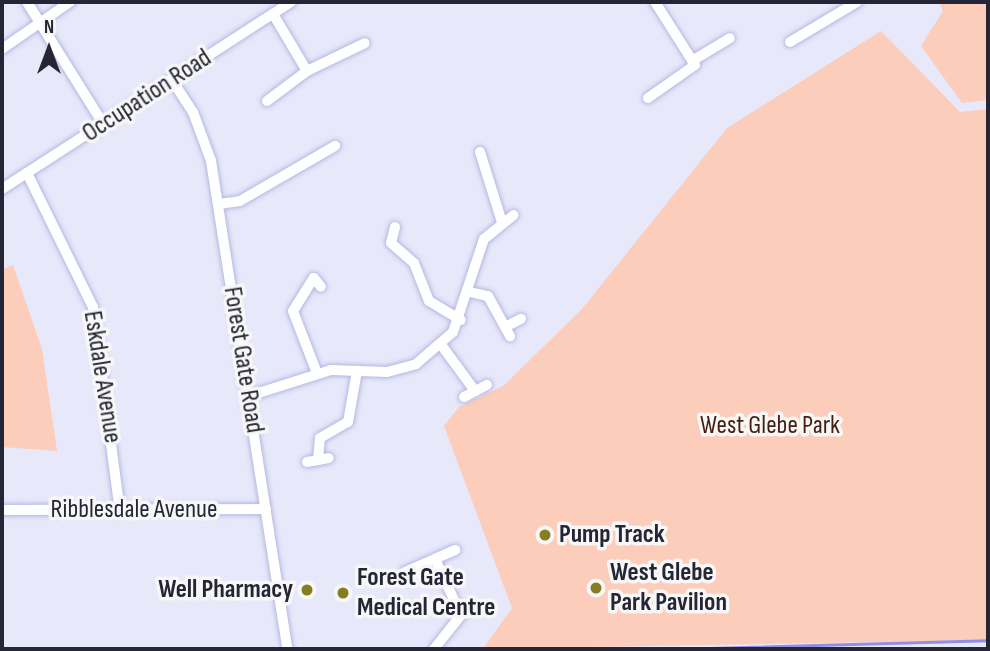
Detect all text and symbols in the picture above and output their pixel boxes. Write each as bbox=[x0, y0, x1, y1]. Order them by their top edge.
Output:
north arrow bbox=[14, 14, 84, 84]
text: N bbox=[44, 16, 54, 39]
street label: Occupation Road bbox=[77, 43, 217, 149]
street label: Forest Gate Road bbox=[216, 285, 270, 435]
street label: Eskdale Avenue bbox=[76, 309, 128, 445]
park label: West Glebe Park bbox=[700, 410, 840, 442]
street label: Ribblesdale Avenue bbox=[51, 494, 217, 526]
place label: Pump Track bbox=[559, 519, 665, 551]
marker: Pump Track bbox=[537, 527, 553, 543]
place label: West Glebe Park Pavilion bbox=[610, 557, 727, 618]
place label: Forest Gate Medical Centre bbox=[357, 562, 495, 624]
place label: Well Pharmacy bbox=[158, 574, 293, 606]
marker: West Glebe Park Pavilion bbox=[588, 580, 604, 596]
marker: Well Pharmacy bbox=[299, 582, 315, 598]
marker: Forest Gate Medical Centre bbox=[335, 585, 351, 601]

